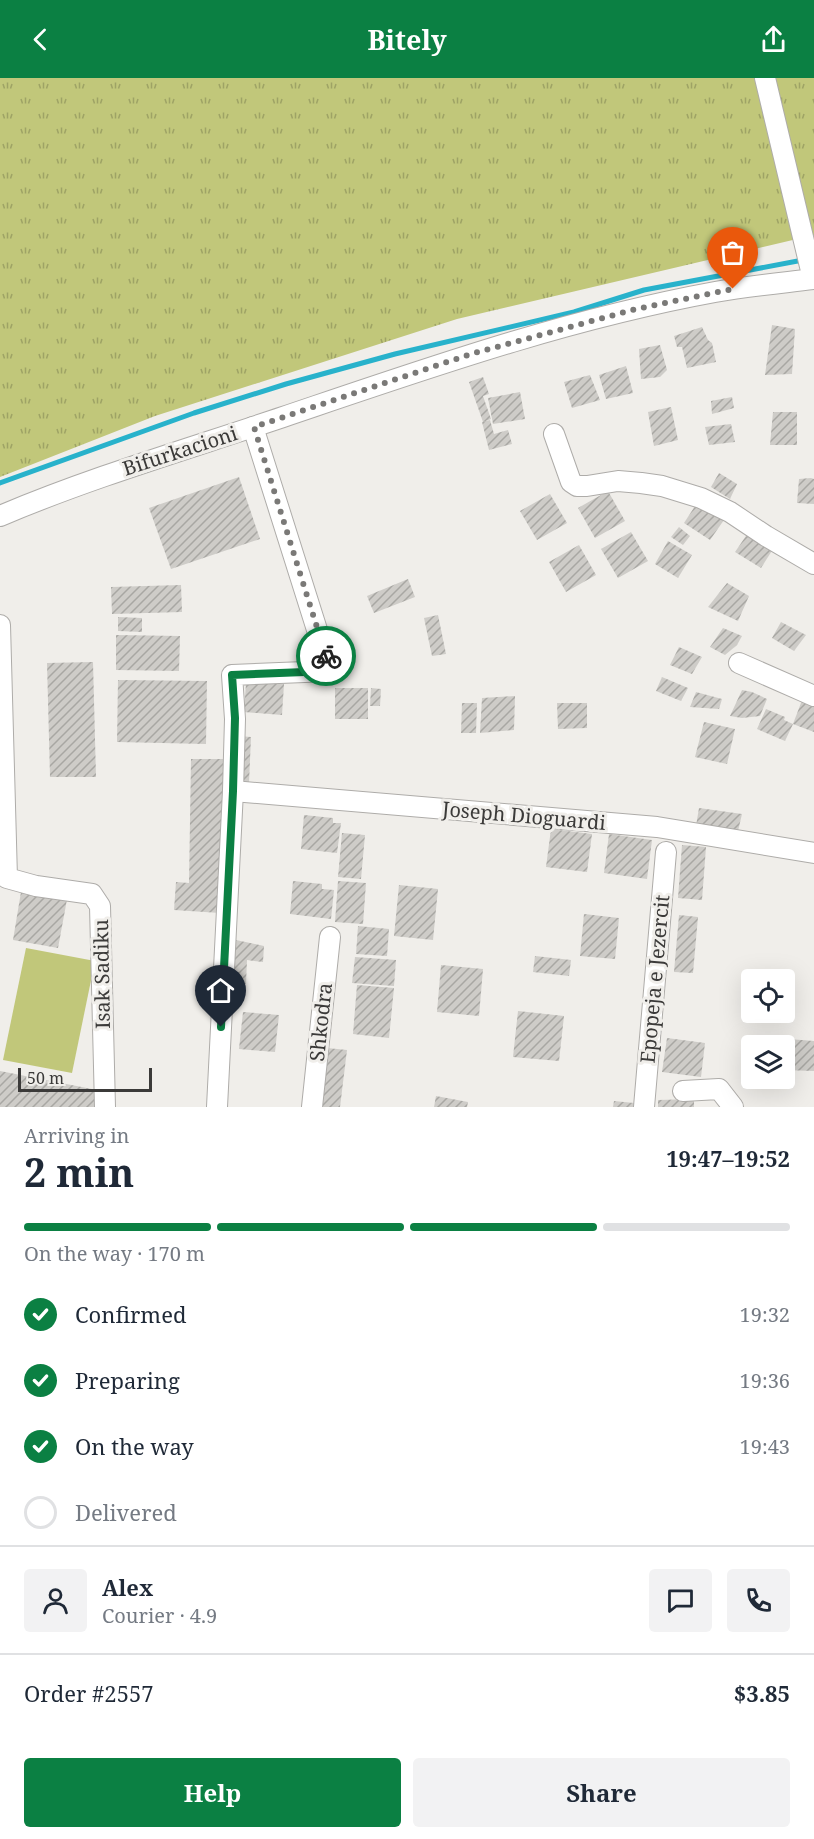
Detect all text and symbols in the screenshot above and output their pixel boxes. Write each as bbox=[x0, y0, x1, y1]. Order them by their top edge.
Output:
text: Bitely bbox=[367, 21, 447, 58]
icon: back bbox=[24, 23, 57, 56]
icon: share bbox=[757, 23, 790, 56]
pin bbox=[707, 227, 758, 289]
icon: bag bbox=[716, 236, 749, 269]
street label: Bifurkacioni bbox=[119, 419, 241, 482]
courier bbox=[296, 626, 356, 686]
icon: bike bbox=[310, 640, 343, 673]
street label: Joseph Dioguardi bbox=[440, 795, 607, 836]
street label: Epopeja e Jezercit bbox=[634, 894, 675, 1064]
street label: Isak Sadiku bbox=[87, 919, 116, 1029]
pin bbox=[195, 965, 246, 1027]
map controls bbox=[741, 969, 795, 1089]
button: locate bbox=[741, 969, 795, 1023]
icon: home bbox=[204, 974, 237, 1007]
street label: Shkodra bbox=[303, 981, 338, 1063]
button: layers bbox=[741, 1035, 795, 1089]
scale bar bbox=[18, 1065, 152, 1092]
text: 50 m bbox=[27, 1067, 64, 1089]
text: Arriving in bbox=[24, 1122, 129, 1149]
text: 19:47–19:52 bbox=[666, 1143, 790, 1173]
text: 2 min bbox=[24, 1145, 134, 1198]
text: On the way · 170 m bbox=[24, 1240, 205, 1267]
icon: check bbox=[24, 1298, 57, 1331]
text: Confirmed bbox=[75, 1299, 186, 1329]
text: 19:32 bbox=[740, 1301, 790, 1328]
icon: check bbox=[24, 1364, 57, 1397]
text: Preparing bbox=[75, 1365, 180, 1395]
text: 19:36 bbox=[740, 1367, 790, 1394]
icon: check bbox=[24, 1430, 57, 1463]
text: On the way bbox=[75, 1431, 194, 1461]
text: 19:43 bbox=[740, 1433, 790, 1460]
text: Delivered bbox=[75, 1497, 177, 1527]
button: person bbox=[24, 1569, 87, 1632]
button: chat bbox=[649, 1569, 712, 1632]
button: phone bbox=[727, 1569, 790, 1632]
text: Alex bbox=[102, 1572, 153, 1602]
text: Courier · 4.9 bbox=[102, 1602, 217, 1629]
text: Order #2557 bbox=[24, 1678, 154, 1708]
text: $3.85 bbox=[734, 1678, 790, 1708]
button: Help bbox=[24, 1758, 401, 1827]
button: Share bbox=[413, 1758, 790, 1827]

